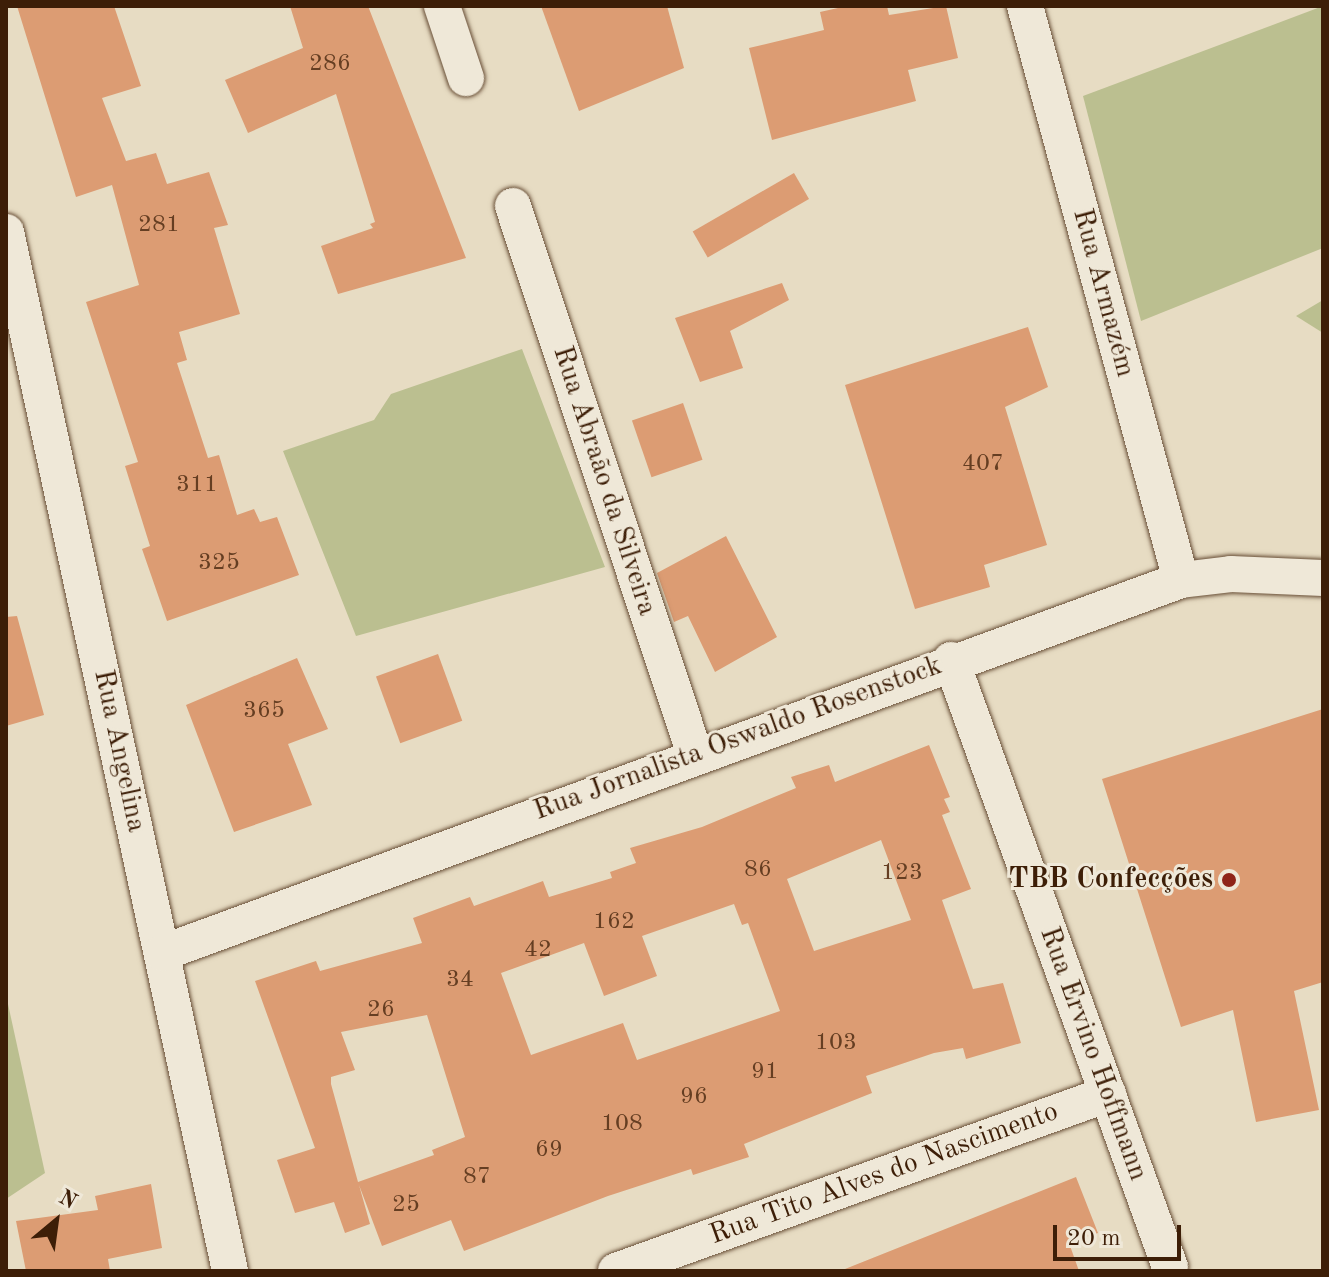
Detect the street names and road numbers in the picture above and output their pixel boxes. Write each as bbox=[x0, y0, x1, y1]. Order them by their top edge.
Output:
street label: Rua Armazém bbox=[1064, 205, 1142, 381]
street label: Rua Abraão da Silveira bbox=[545, 342, 663, 620]
street label: Rua Jornalista Oswaldo Rosenstock bbox=[529, 649, 947, 829]
street label: Rua Angelina bbox=[85, 667, 153, 835]
street label: Rua Ervino Hoffmann bbox=[1031, 923, 1155, 1185]
street label: Rua Tito Alves do Nascimento bbox=[705, 1095, 1063, 1253]

